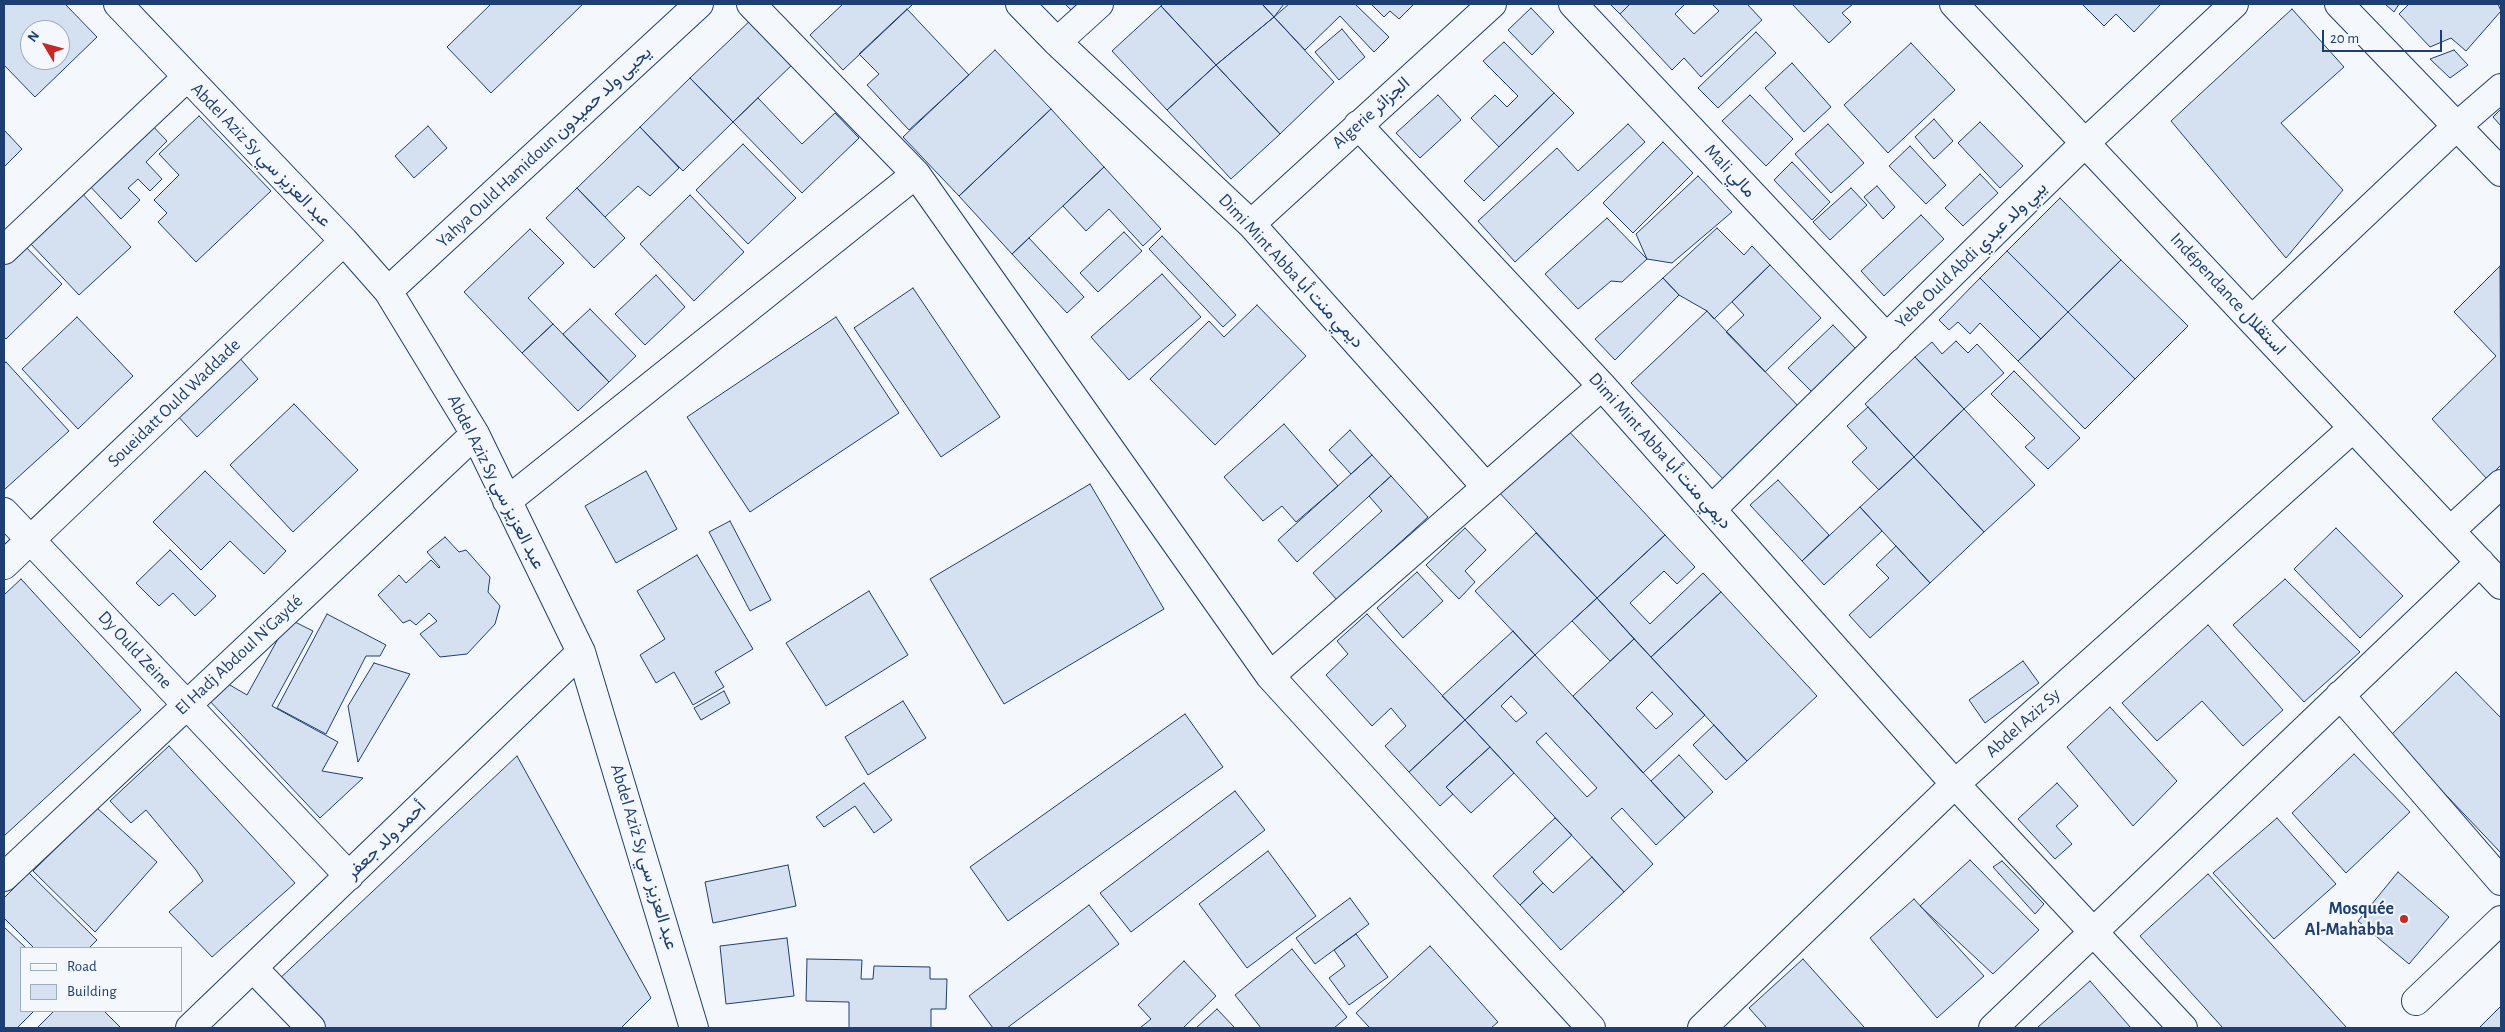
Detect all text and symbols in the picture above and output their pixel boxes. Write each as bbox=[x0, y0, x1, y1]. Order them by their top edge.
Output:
north arrow bbox=[20, 20, 70, 70]
scale bar bbox=[2325, 20, 2445, 52]
text: N bbox=[25, 28, 42, 45]
text: 20 m bbox=[2330, 31, 2359, 46]
street label: Yahya Ould Hamidoun يحيى ولد حميدون bbox=[432, 42, 656, 252]
street label: Algerie الجزائر bbox=[1328, 72, 1414, 154]
street label: Abdel Aziz Sy عبد العزيز سي bbox=[186, 78, 336, 232]
street label: Mali مالي bbox=[1700, 140, 1760, 202]
street label: Yebe Ould Abdi يبي ولد عبدي bbox=[1891, 177, 2051, 333]
street label: Dimi Mint Abba ديمي منت أبا bbox=[1214, 189, 1368, 353]
street label: Indépendance استقلال bbox=[2166, 228, 2290, 360]
street label: Soueidatt Ould Waddade bbox=[103, 334, 245, 472]
street label: Dimi Mint Abba ديمي منت أبا bbox=[1584, 368, 1736, 534]
street label: Abdel Aziz Sy عبد العزيز سي bbox=[443, 391, 549, 573]
street label: El Hadj Abdoul N'Gaydé bbox=[171, 590, 307, 720]
street label: Dy Ould Zeine bbox=[93, 606, 177, 694]
street label: Abdel Aziz Sy bbox=[1981, 684, 2065, 762]
street label: Abdel Aziz Sy عبد العزيز سي bbox=[605, 762, 683, 952]
street label: أحمد ولد جعفر bbox=[341, 796, 431, 884]
place label: Mosquée Al-Mahabba bbox=[2305, 898, 2394, 941]
marker: Mosquée Al-Mahabba bbox=[2398, 913, 2410, 925]
legend bbox=[20, 947, 182, 1012]
text: Road bbox=[67, 959, 97, 974]
text: Building bbox=[67, 984, 117, 999]

